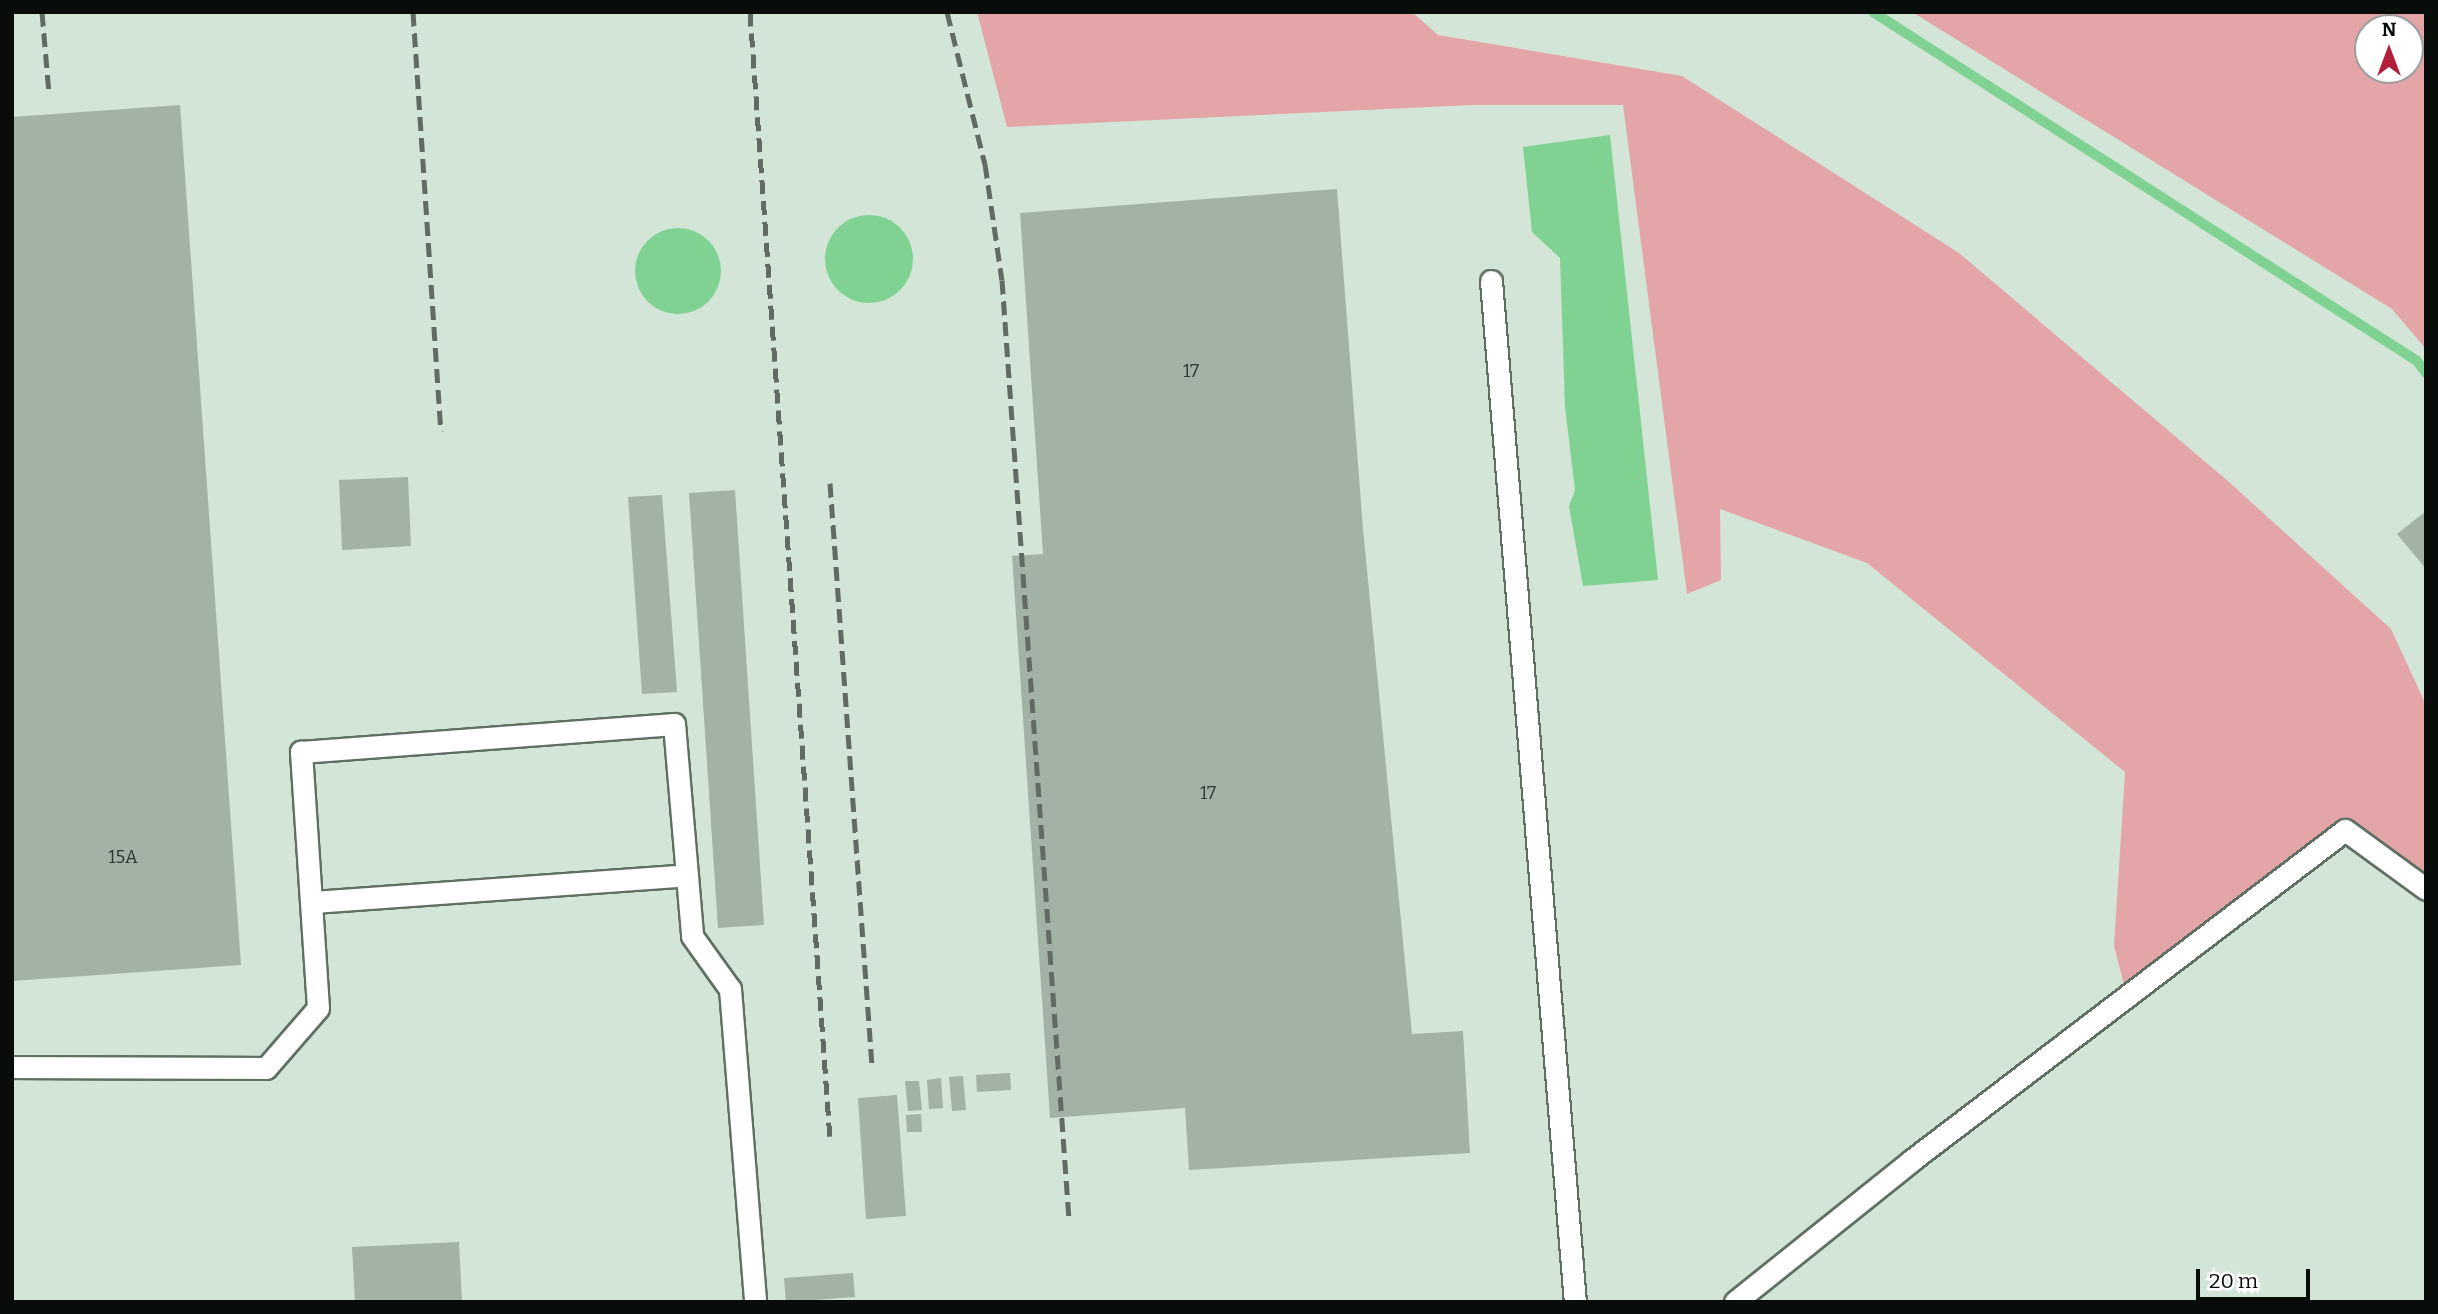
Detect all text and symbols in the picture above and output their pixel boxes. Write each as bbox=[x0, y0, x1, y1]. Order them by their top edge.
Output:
north arrow bbox=[2354, 14, 2424, 84]
text: N bbox=[2382, 18, 2396, 41]
house number: 17 bbox=[1183, 360, 1199, 382]
house number: 17 bbox=[1200, 782, 1216, 804]
house number: 15A bbox=[108, 846, 138, 868]
scale bar bbox=[2200, 1254, 2314, 1298]
text: 20 m bbox=[2209, 1268, 2258, 1294]

